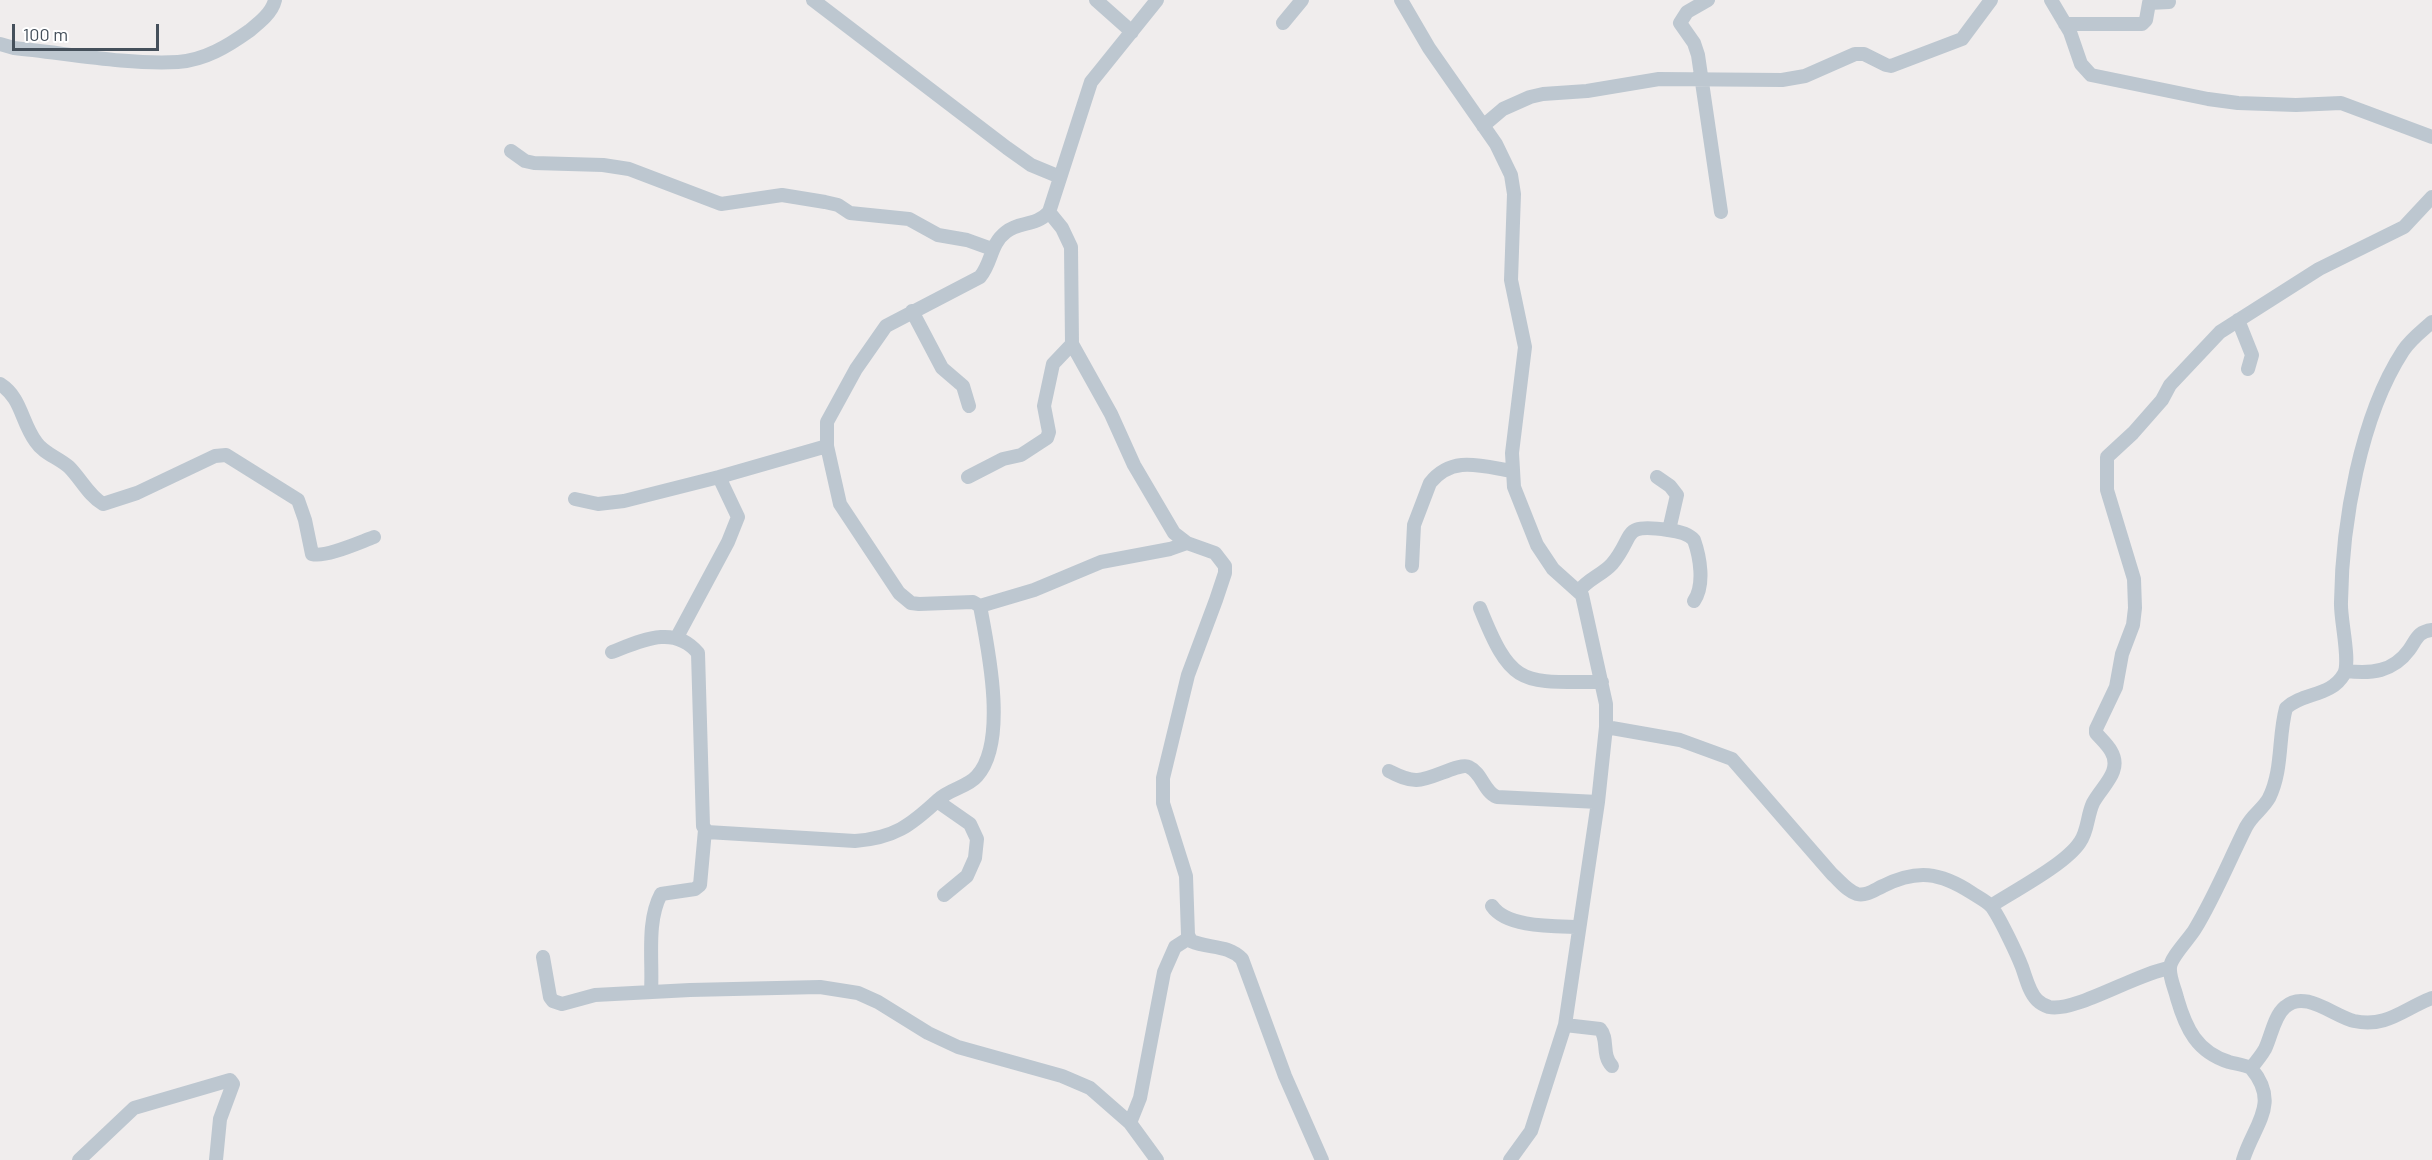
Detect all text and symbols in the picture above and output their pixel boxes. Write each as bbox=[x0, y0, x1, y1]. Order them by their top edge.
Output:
scale bar bbox=[15, 12, 162, 50]
text: 100 m bbox=[23, 23, 68, 45]

